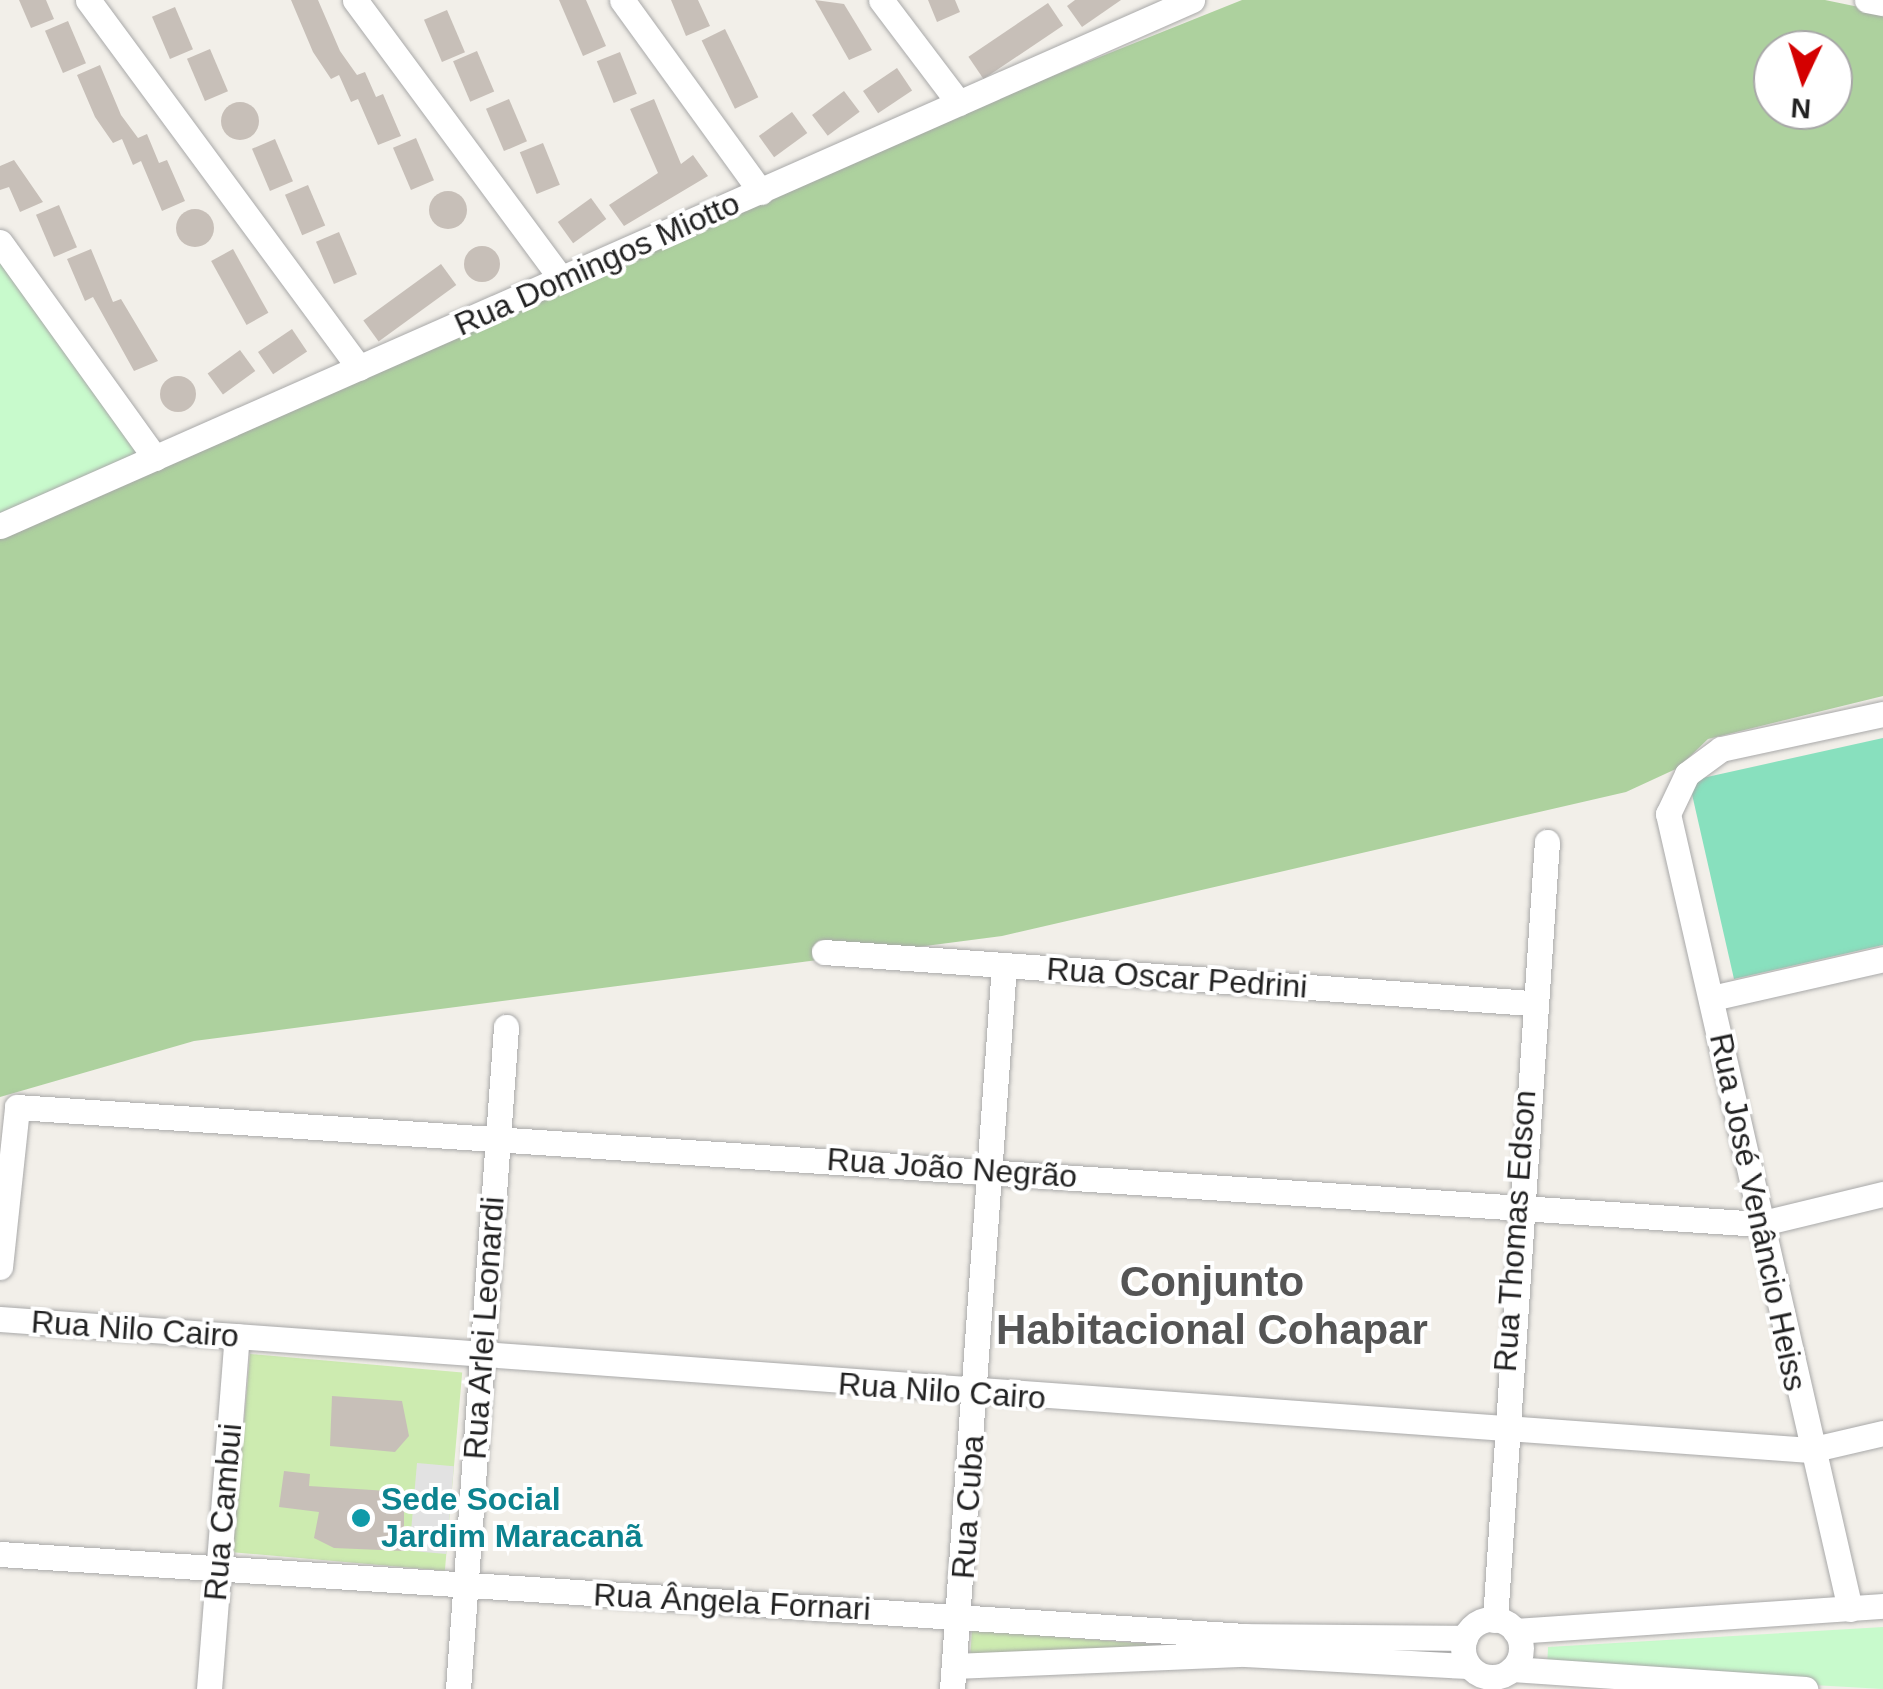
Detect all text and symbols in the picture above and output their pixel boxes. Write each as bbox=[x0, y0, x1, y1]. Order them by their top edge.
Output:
north arrow bbox=[1753, 30, 1853, 130]
text: N bbox=[1790, 92, 1812, 125]
street label: Rua Domingos Miotto bbox=[449, 184, 745, 344]
street label: Rua Oscar Pedrini bbox=[1045, 950, 1309, 1006]
street label: Rua José Venâncio Heiss bbox=[1701, 1030, 1815, 1394]
street label: Rua Thomas Edson bbox=[1486, 1089, 1544, 1373]
street label: Rua João Negrão bbox=[826, 1140, 1078, 1196]
street label: Rua Arlei Leonardi bbox=[456, 1194, 512, 1462]
district label: Conjunto Habitacional Cohapar bbox=[996, 1257, 1428, 1355]
street label: Rua Nilo Cairo bbox=[30, 1303, 240, 1355]
street label: Rua Nilo Cairo bbox=[837, 1365, 1047, 1417]
street label: Rua Cambui bbox=[196, 1422, 250, 1602]
street label: Rua Cuba bbox=[944, 1434, 992, 1580]
place label: Sede Social Jardim Maracanã bbox=[381, 1481, 642, 1556]
marker: Sede Social Jardim Maracanã bbox=[350, 1507, 372, 1529]
street label: Rua Ângela Fornari bbox=[592, 1576, 872, 1628]

